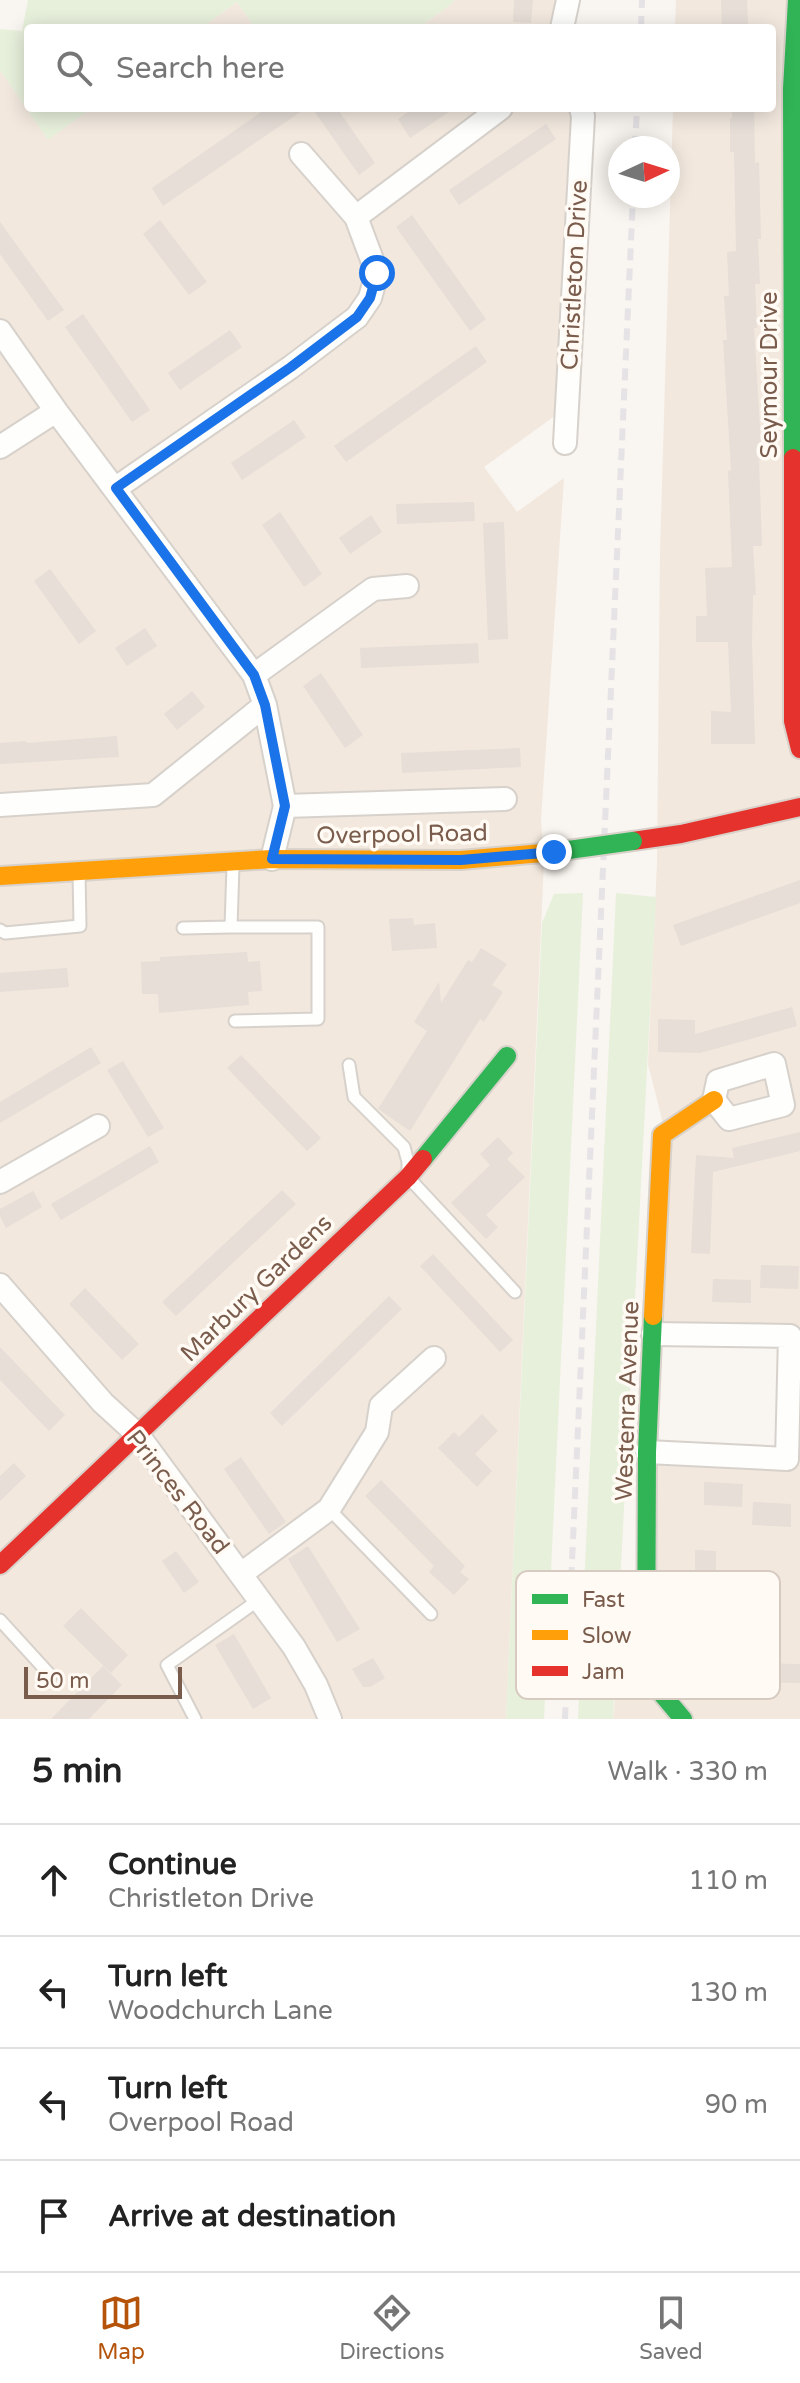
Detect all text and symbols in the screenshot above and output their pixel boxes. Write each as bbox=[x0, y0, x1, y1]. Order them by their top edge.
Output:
search box bbox=[24, 24, 776, 112]
icon: search bbox=[52, 46, 96, 90]
text: Search here bbox=[116, 50, 285, 87]
north arrow bbox=[608, 136, 680, 208]
street label: Christleton Drive bbox=[555, 179, 594, 371]
route start bbox=[359, 255, 395, 291]
street label: Seymour Drive bbox=[755, 292, 784, 458]
street label: Overpool Road bbox=[316, 819, 488, 850]
route end bbox=[536, 834, 572, 870]
street label: Marbury Gardens bbox=[175, 1209, 338, 1368]
street label: Westenra Avenue bbox=[610, 1300, 645, 1502]
street label: Princes Road bbox=[120, 1424, 235, 1560]
legend bbox=[516, 1571, 780, 1699]
text: Fast bbox=[582, 1587, 625, 1613]
text: Slow bbox=[582, 1623, 632, 1649]
text: Jam bbox=[582, 1659, 625, 1685]
scale bar bbox=[24, 1663, 182, 1699]
text: 50 m bbox=[36, 1668, 90, 1694]
text: 5 min bbox=[32, 1751, 123, 1792]
text: Walk · 330 m bbox=[608, 1756, 768, 1787]
text: Continue bbox=[108, 1846, 237, 1883]
icon: ahead bbox=[32, 1858, 76, 1902]
text: 110 m bbox=[688, 1865, 768, 1896]
text: Christleton Drive bbox=[108, 1883, 314, 1914]
text: Turn left bbox=[108, 1958, 227, 1995]
icon: left bbox=[32, 1970, 76, 2014]
text: 130 m bbox=[688, 1977, 768, 2008]
text: Woodchurch Lane bbox=[108, 1995, 333, 2026]
text: Turn left bbox=[108, 2070, 227, 2107]
icon: left bbox=[32, 2082, 76, 2126]
text: 90 m bbox=[705, 2089, 768, 2120]
text: Overpool Road bbox=[108, 2107, 294, 2138]
icon: arrive bbox=[32, 2194, 76, 2238]
text: Arrive at destination bbox=[108, 2198, 396, 2235]
tab: Map bbox=[97, 2291, 145, 2365]
tab: Directions bbox=[339, 2291, 445, 2365]
tab: Saved bbox=[639, 2291, 703, 2365]

